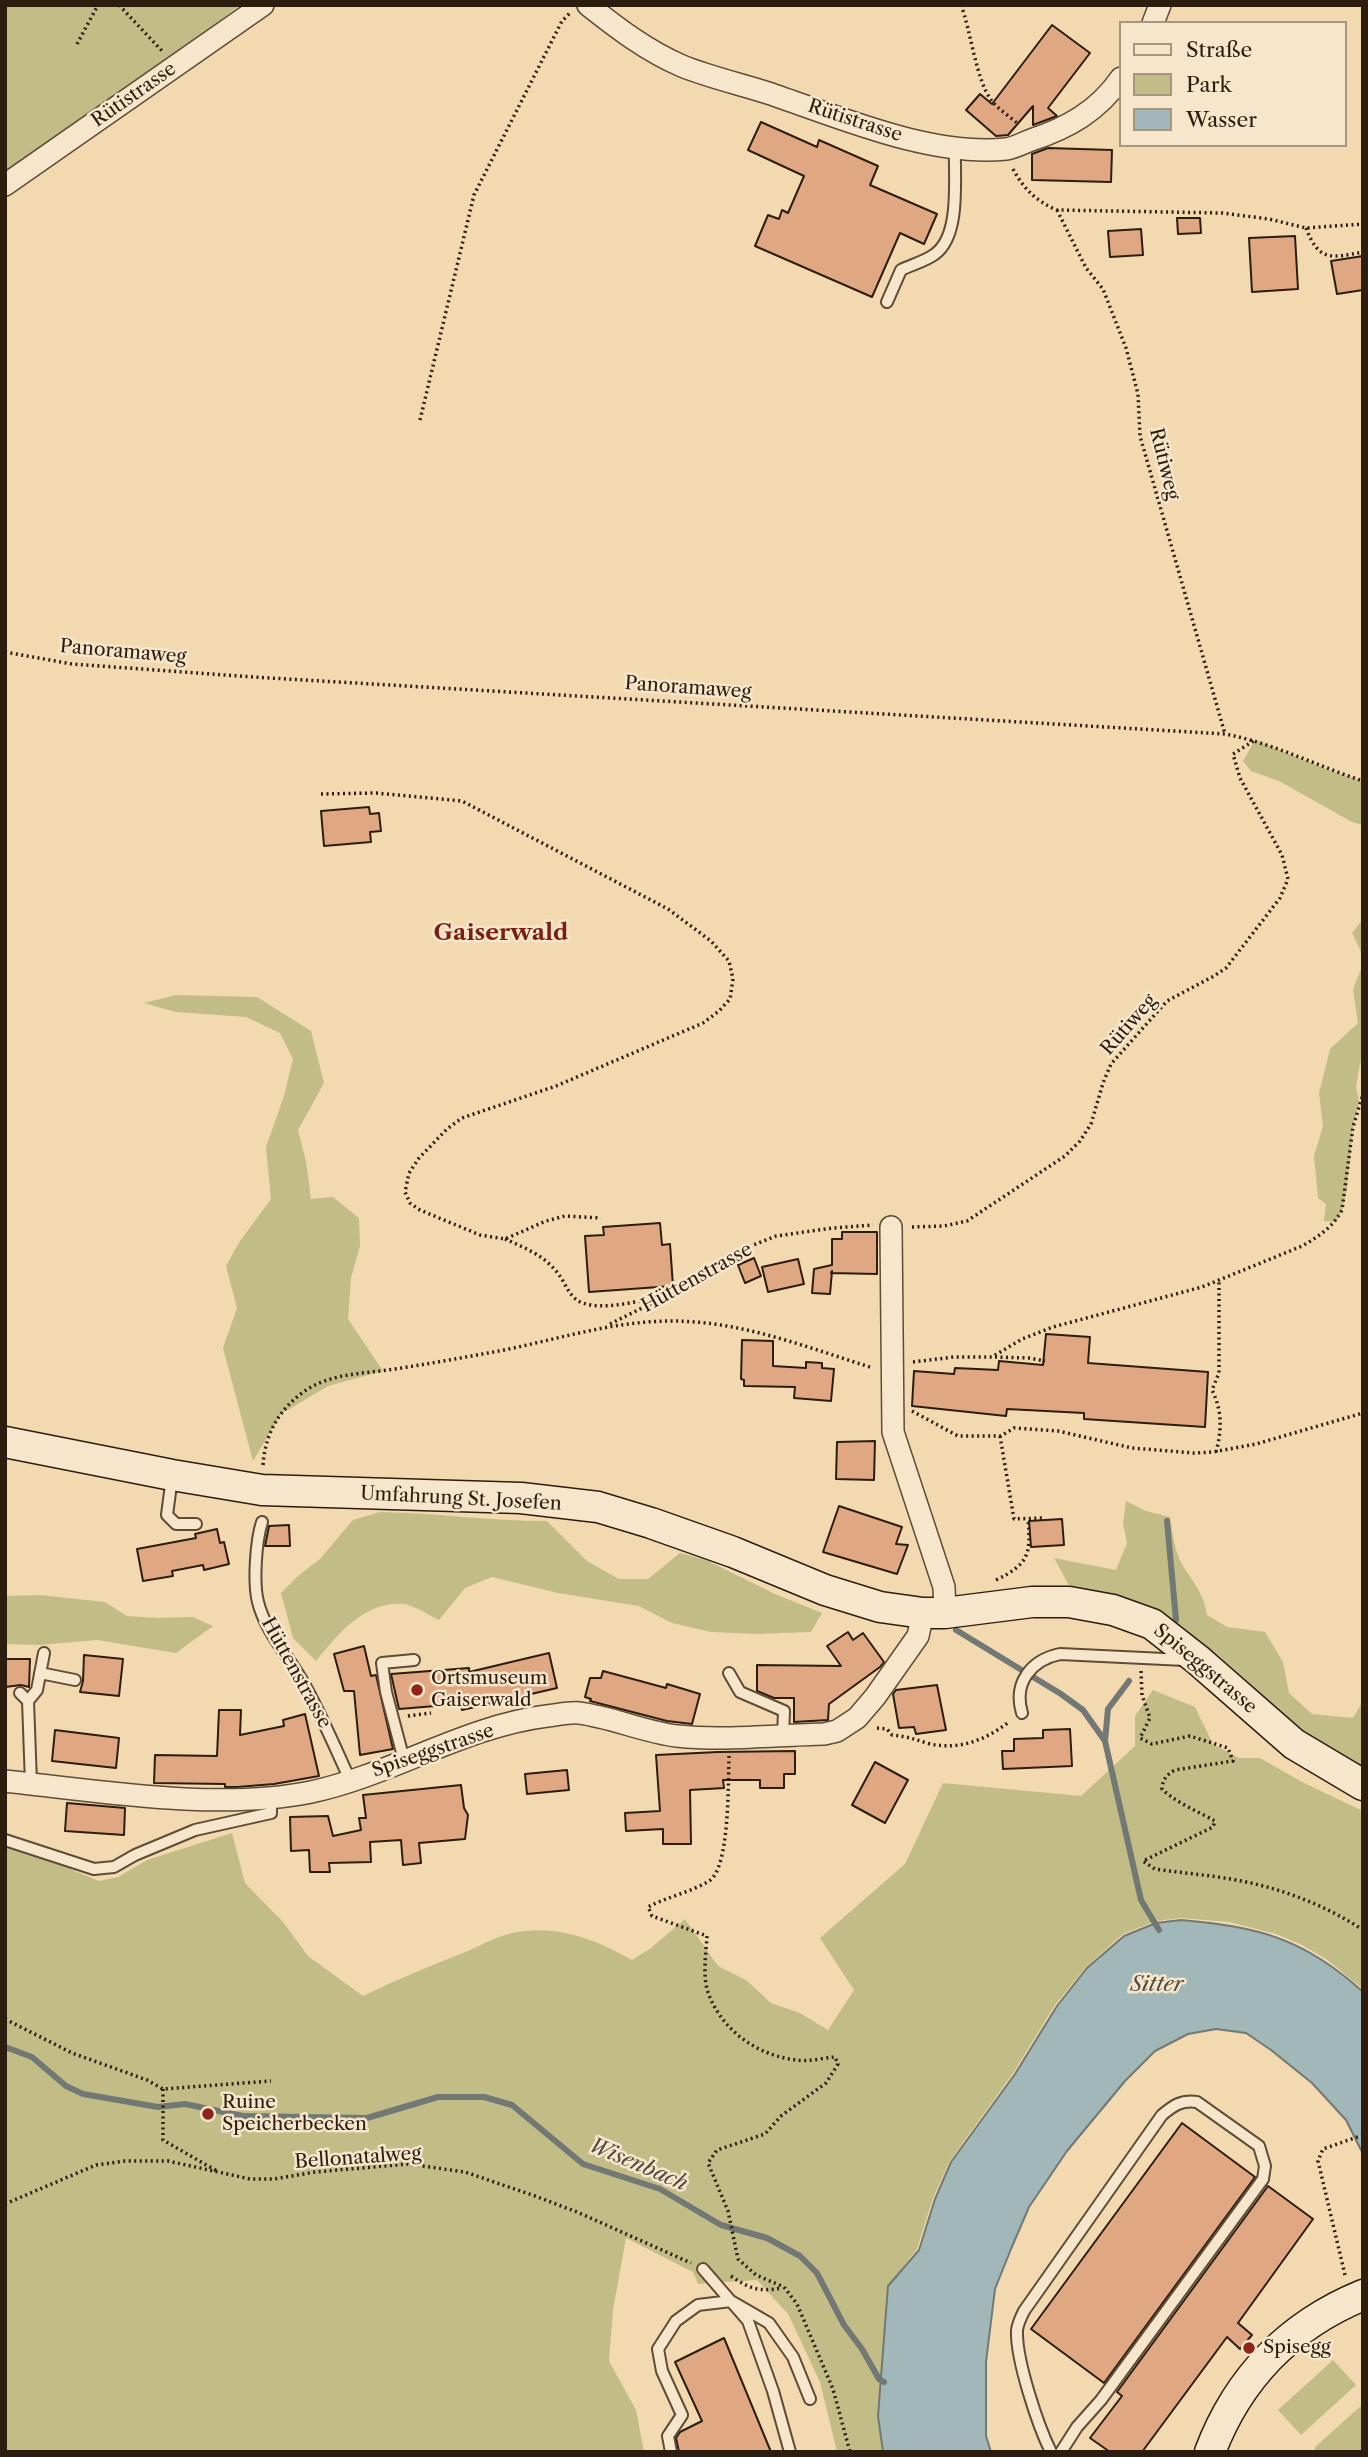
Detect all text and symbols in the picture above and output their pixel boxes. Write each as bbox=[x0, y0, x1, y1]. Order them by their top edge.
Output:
legend bbox=[1120, 21, 1347, 147]
text: Straße bbox=[1186, 37, 1252, 62]
street label: Rütistrasse bbox=[87, 58, 181, 132]
text: Park bbox=[1186, 72, 1232, 97]
street label: Rütistrasse bbox=[805, 95, 905, 147]
text: Wasser bbox=[1186, 107, 1257, 132]
street label: Rütiweg bbox=[1144, 426, 1184, 502]
street label: Panoramaweg bbox=[59, 635, 187, 669]
street label: Panoramaweg bbox=[624, 672, 752, 704]
district label: Gaiserwald bbox=[434, 919, 568, 947]
street label: Rütiweg bbox=[1096, 990, 1162, 1060]
street label: Hüttenstrasse bbox=[638, 1238, 756, 1318]
street label: Umfahrung St. Josefen bbox=[360, 1482, 562, 1516]
street label: Hüttenstrasse bbox=[256, 1614, 336, 1732]
street label: Spiseggstrasse bbox=[1149, 1619, 1261, 1719]
place label: Ortsmuseum Gaiserwald bbox=[431, 1668, 547, 1712]
marker: Ortsmuseum Gaiserwald bbox=[409, 1682, 425, 1698]
street label: Spiseggstrasse bbox=[369, 1719, 497, 1783]
water label: Sitter bbox=[1131, 1972, 1183, 1998]
place label: Ruine Speicherbecken bbox=[222, 2092, 367, 2136]
marker: Ruine Speicherbecken bbox=[200, 2106, 216, 2122]
water label: Wisenbach bbox=[585, 2133, 691, 2197]
street label: Bellonatalweg bbox=[294, 2142, 422, 2174]
place label: Spisegg bbox=[1263, 2337, 1331, 2359]
marker: Spisegg bbox=[1241, 2340, 1257, 2356]

